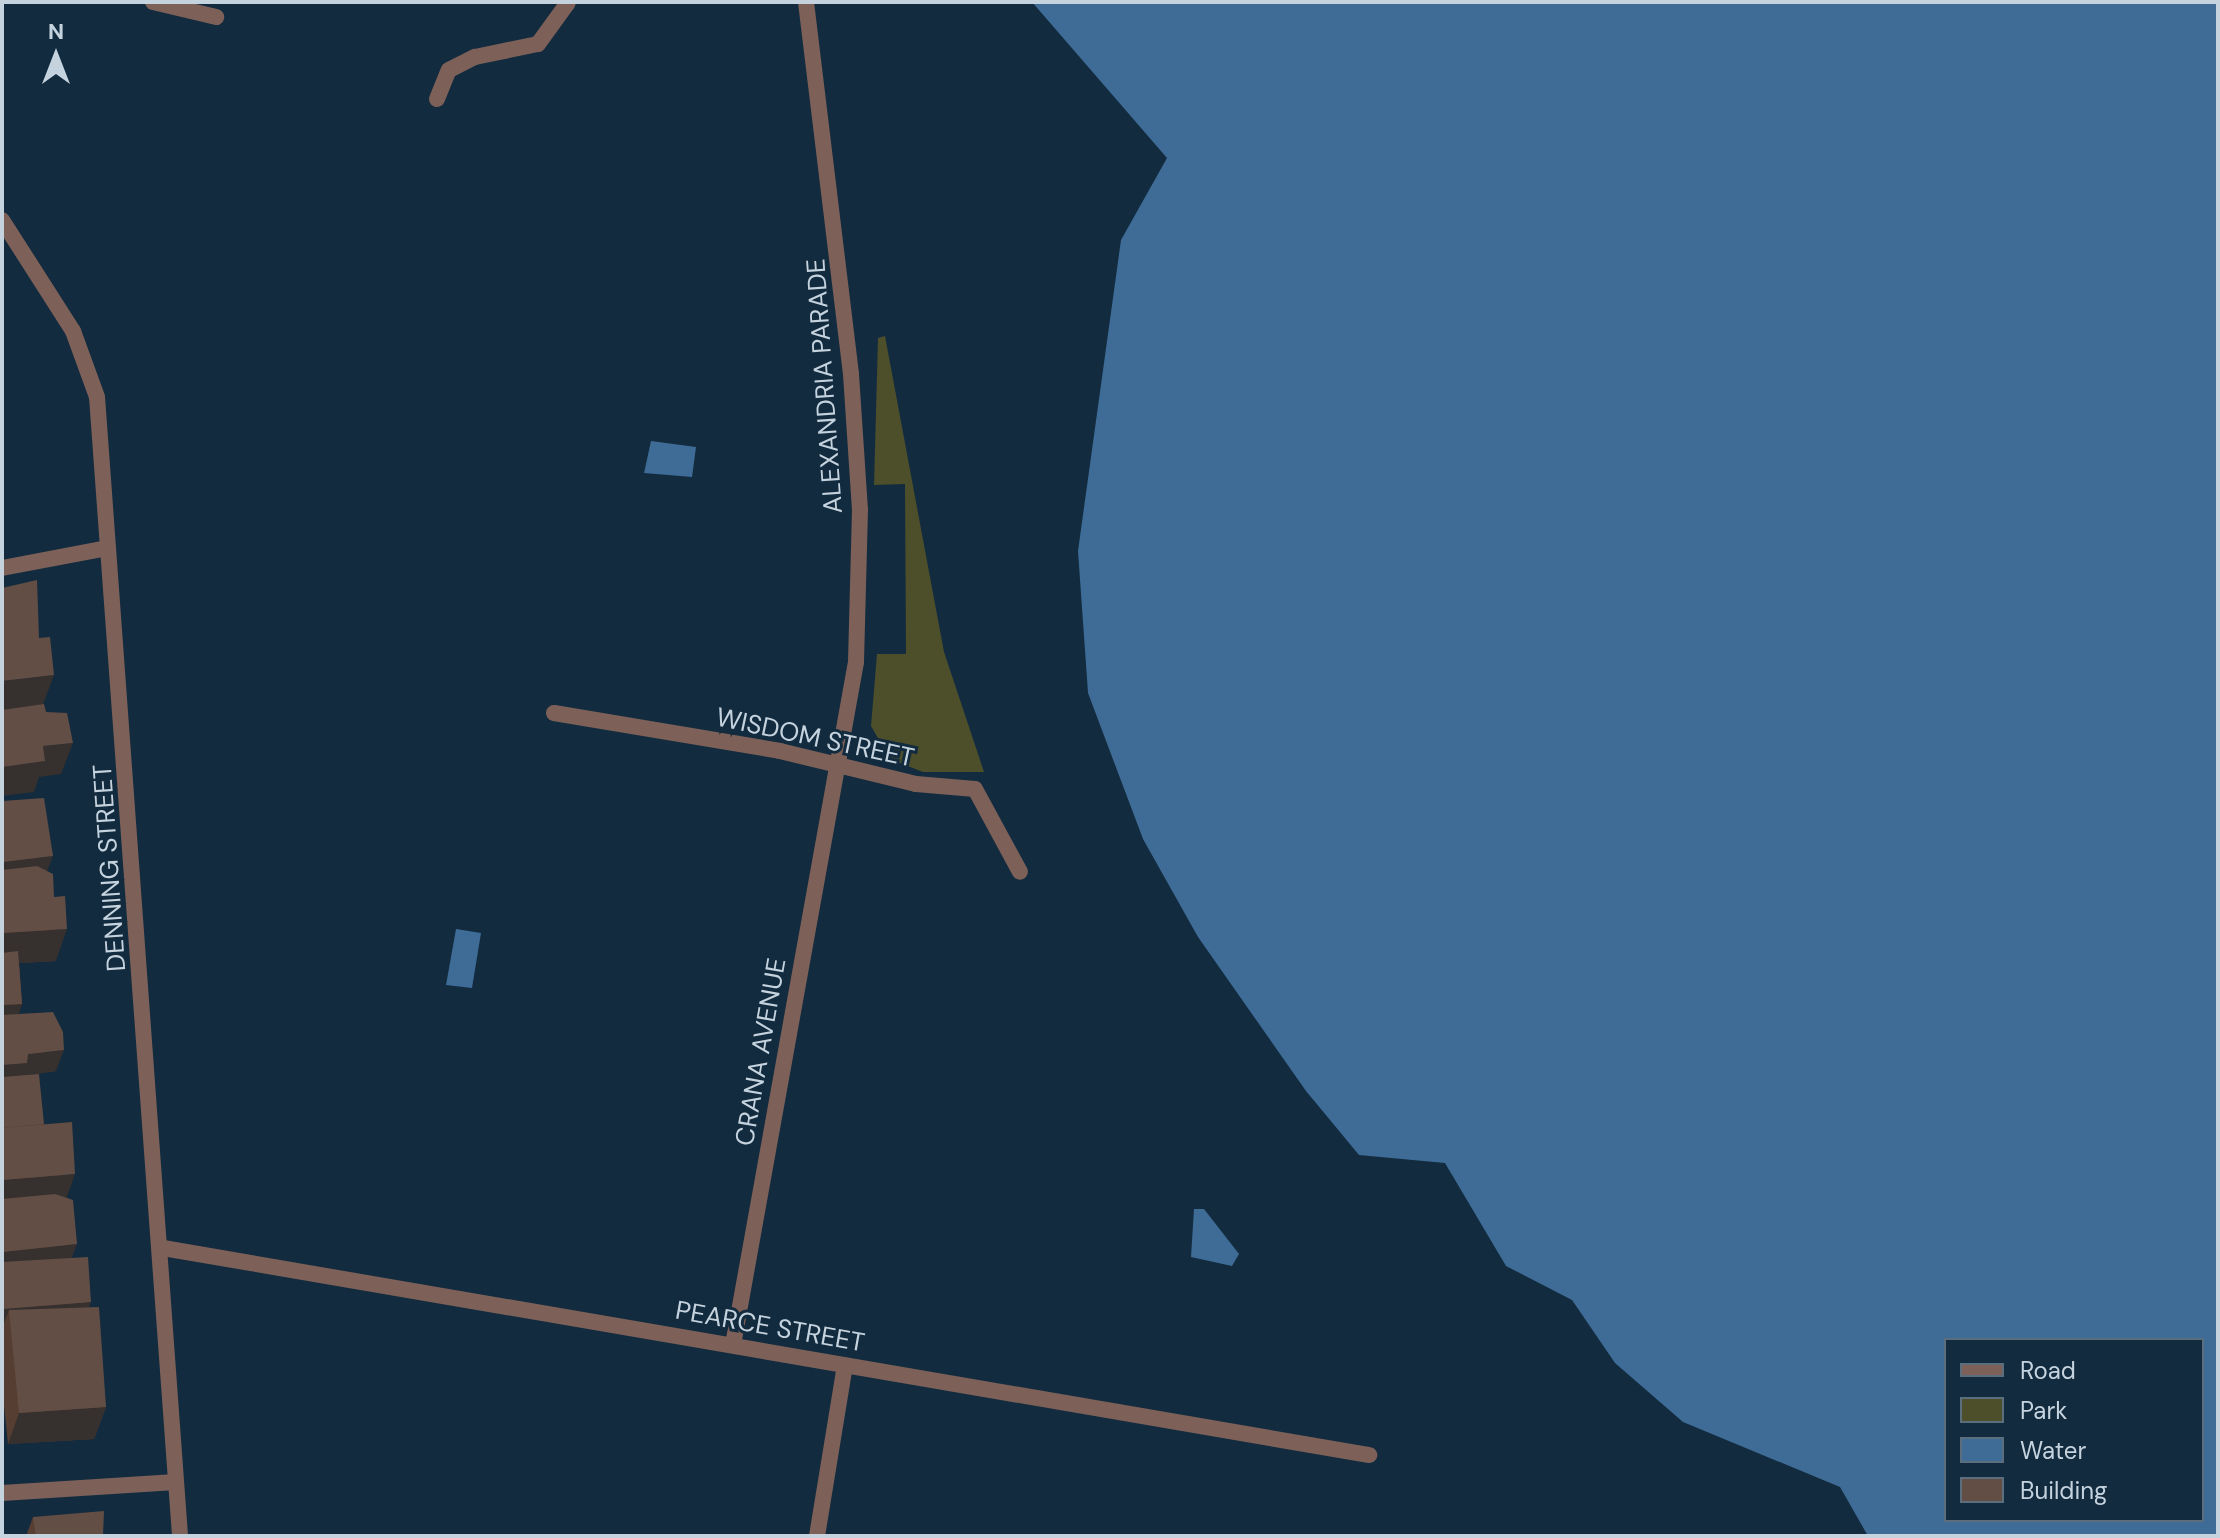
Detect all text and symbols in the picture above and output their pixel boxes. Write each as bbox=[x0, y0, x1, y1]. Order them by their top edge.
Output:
north arrow bbox=[16, 16, 96, 96]
text: N bbox=[48, 17, 64, 46]
street label: ALEXANDRIA PARADE bbox=[801, 257, 849, 515]
street label: WISDOM STREET bbox=[713, 702, 917, 774]
street label: DENNING STREET bbox=[87, 763, 133, 973]
street label: CRANA AVENUE bbox=[729, 956, 793, 1148]
street label: PEARCE STREET bbox=[673, 1295, 867, 1359]
legend bbox=[1944, 1338, 2204, 1522]
text: Road bbox=[2020, 1355, 2076, 1386]
text: Park bbox=[2020, 1395, 2067, 1426]
text: Water bbox=[2020, 1435, 2086, 1466]
text: Building bbox=[2020, 1475, 2107, 1506]

